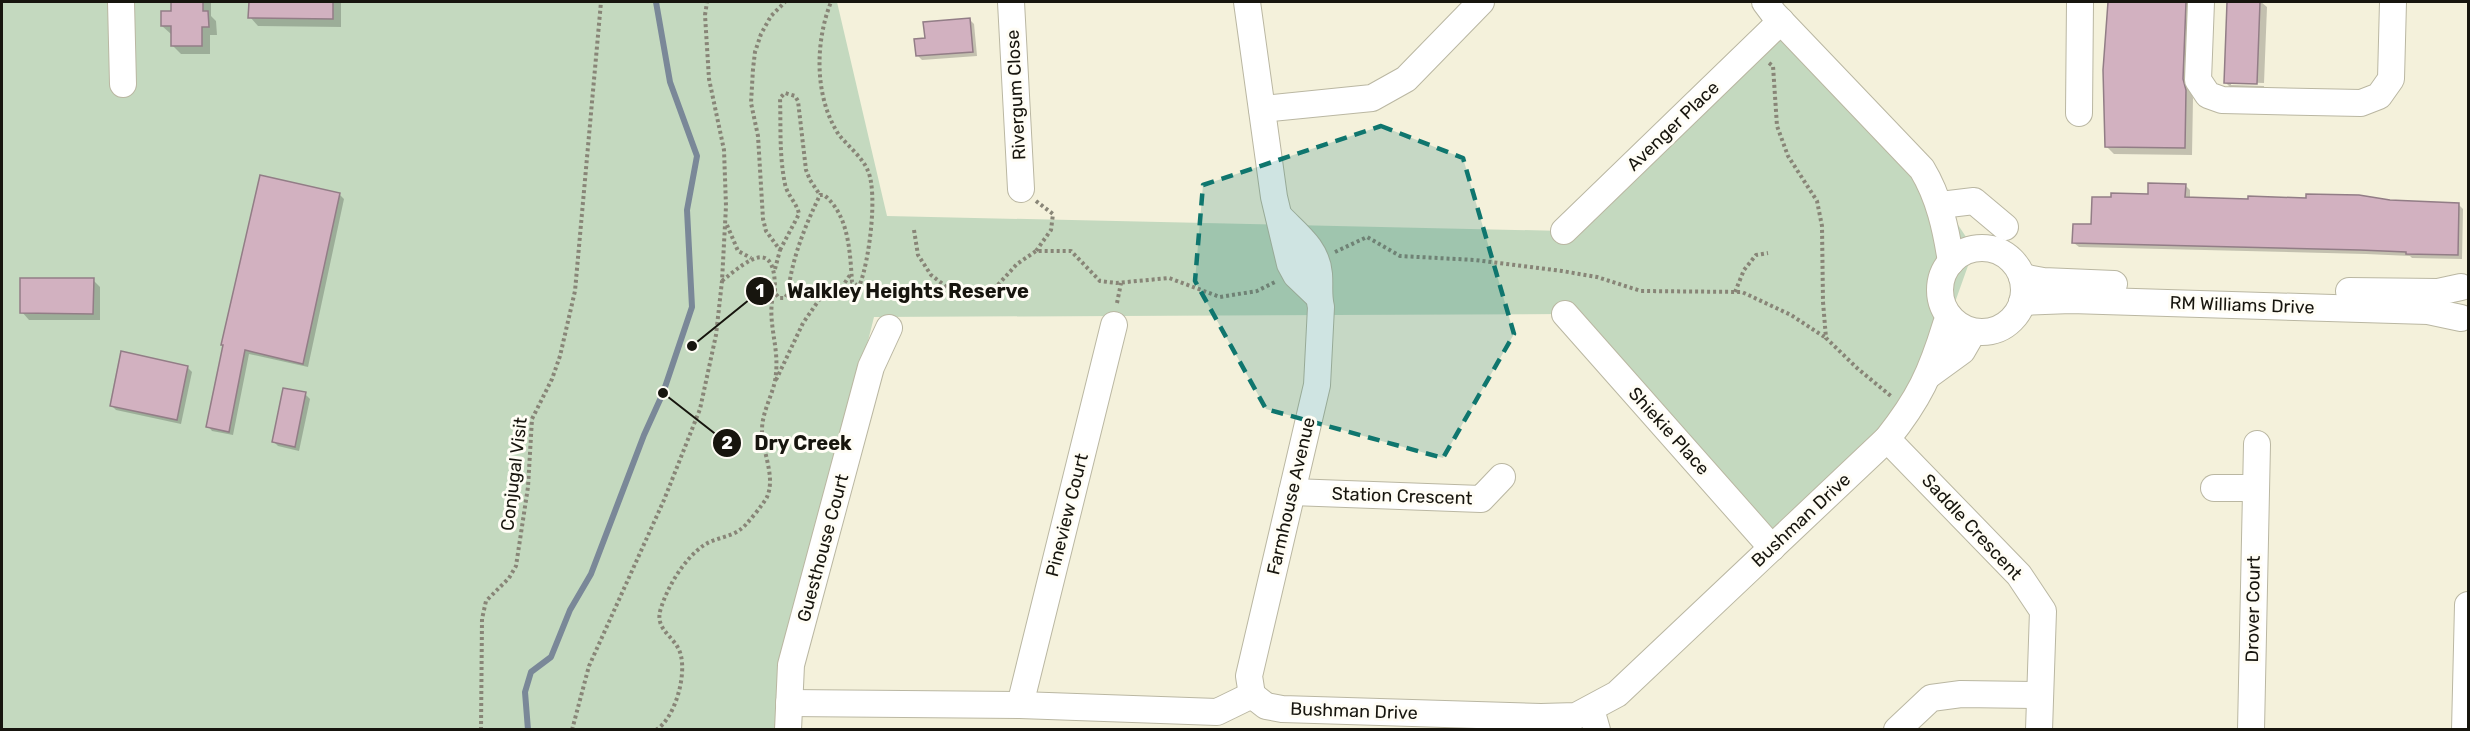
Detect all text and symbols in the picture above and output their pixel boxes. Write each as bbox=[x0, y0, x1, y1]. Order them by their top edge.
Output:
street label: Rivergum Close bbox=[1002, 29, 1030, 161]
street label: Avenger Place bbox=[1622, 77, 1724, 175]
callout: Walkley Heights Reserve bbox=[745, 272, 1041, 310]
text: Walkley Heights Reserve bbox=[787, 279, 1029, 303]
text: 1 bbox=[756, 280, 764, 302]
street label: RM Williams Drive bbox=[2169, 291, 2315, 319]
street label: Shiekie Place bbox=[1624, 383, 1714, 479]
street label: Farmhouse Avenue bbox=[1262, 415, 1320, 577]
street label: Conjugal Visit bbox=[496, 416, 532, 532]
callout: Dry Creek bbox=[712, 424, 864, 462]
text: Dry Creek bbox=[754, 431, 852, 455]
text: 2 bbox=[721, 432, 733, 454]
street label: Pineview Court bbox=[1041, 451, 1093, 579]
street label: Bushman Drive bbox=[1747, 468, 1855, 572]
street label: Saddle Crescent bbox=[1917, 469, 2027, 585]
street label: Guesthouse Court bbox=[793, 472, 853, 624]
street label: Station Crescent bbox=[1331, 483, 1473, 509]
street label: Drover Court bbox=[2241, 555, 2265, 663]
street label: Bushman Drive bbox=[1290, 698, 1418, 724]

